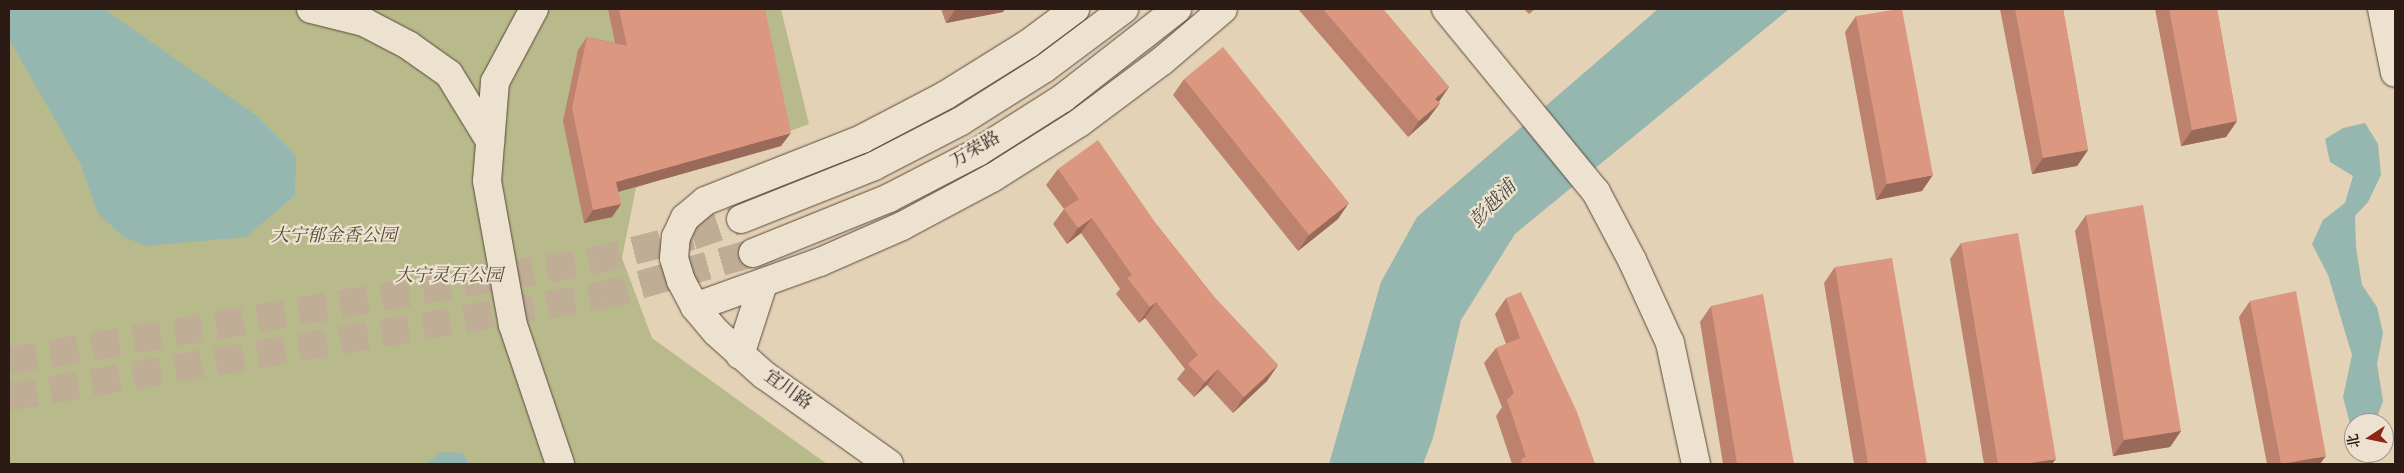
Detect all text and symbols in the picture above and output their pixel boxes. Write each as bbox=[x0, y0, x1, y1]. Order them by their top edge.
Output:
street label: 万荣路 bbox=[947, 128, 1005, 174]
water label: 彭越浦 bbox=[1466, 177, 1522, 233]
park label: 大宁郁金香公园 bbox=[271, 226, 397, 248]
park label: 大宁灵石公园 bbox=[395, 266, 503, 288]
street label: 宜川路 bbox=[759, 366, 815, 416]
north arrow bbox=[2344, 413, 2394, 463]
text: 北 bbox=[2344, 432, 2366, 449]

